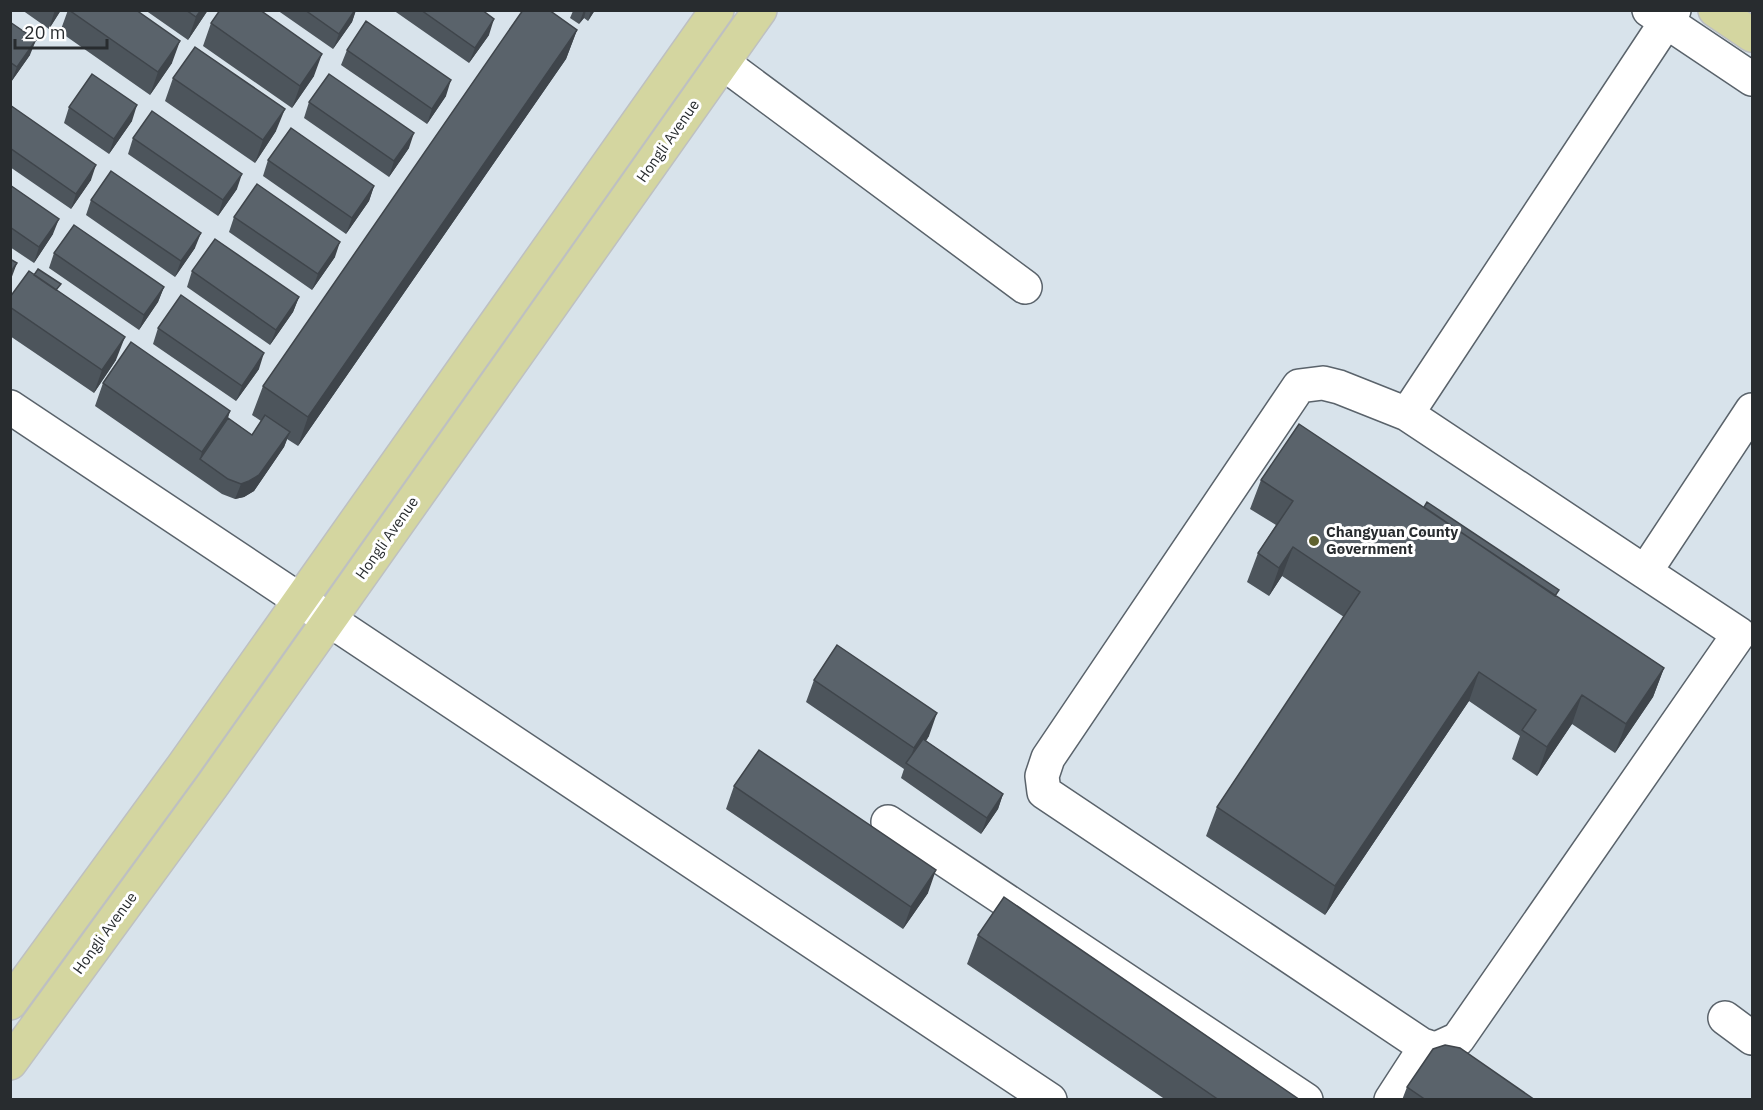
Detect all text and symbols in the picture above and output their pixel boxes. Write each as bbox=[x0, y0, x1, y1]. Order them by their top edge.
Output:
scale bar bbox=[15, 12, 106, 50]
text: 20 m bbox=[24, 21, 66, 44]
street label: Hongli Avenue bbox=[632, 96, 703, 186]
street label: Hongli Avenue bbox=[351, 493, 422, 583]
place label: Changyuan County Government bbox=[1326, 522, 1458, 558]
marker: Changyuan County Government bbox=[1307, 534, 1321, 548]
street label: Hongli Avenue bbox=[68, 888, 141, 977]

